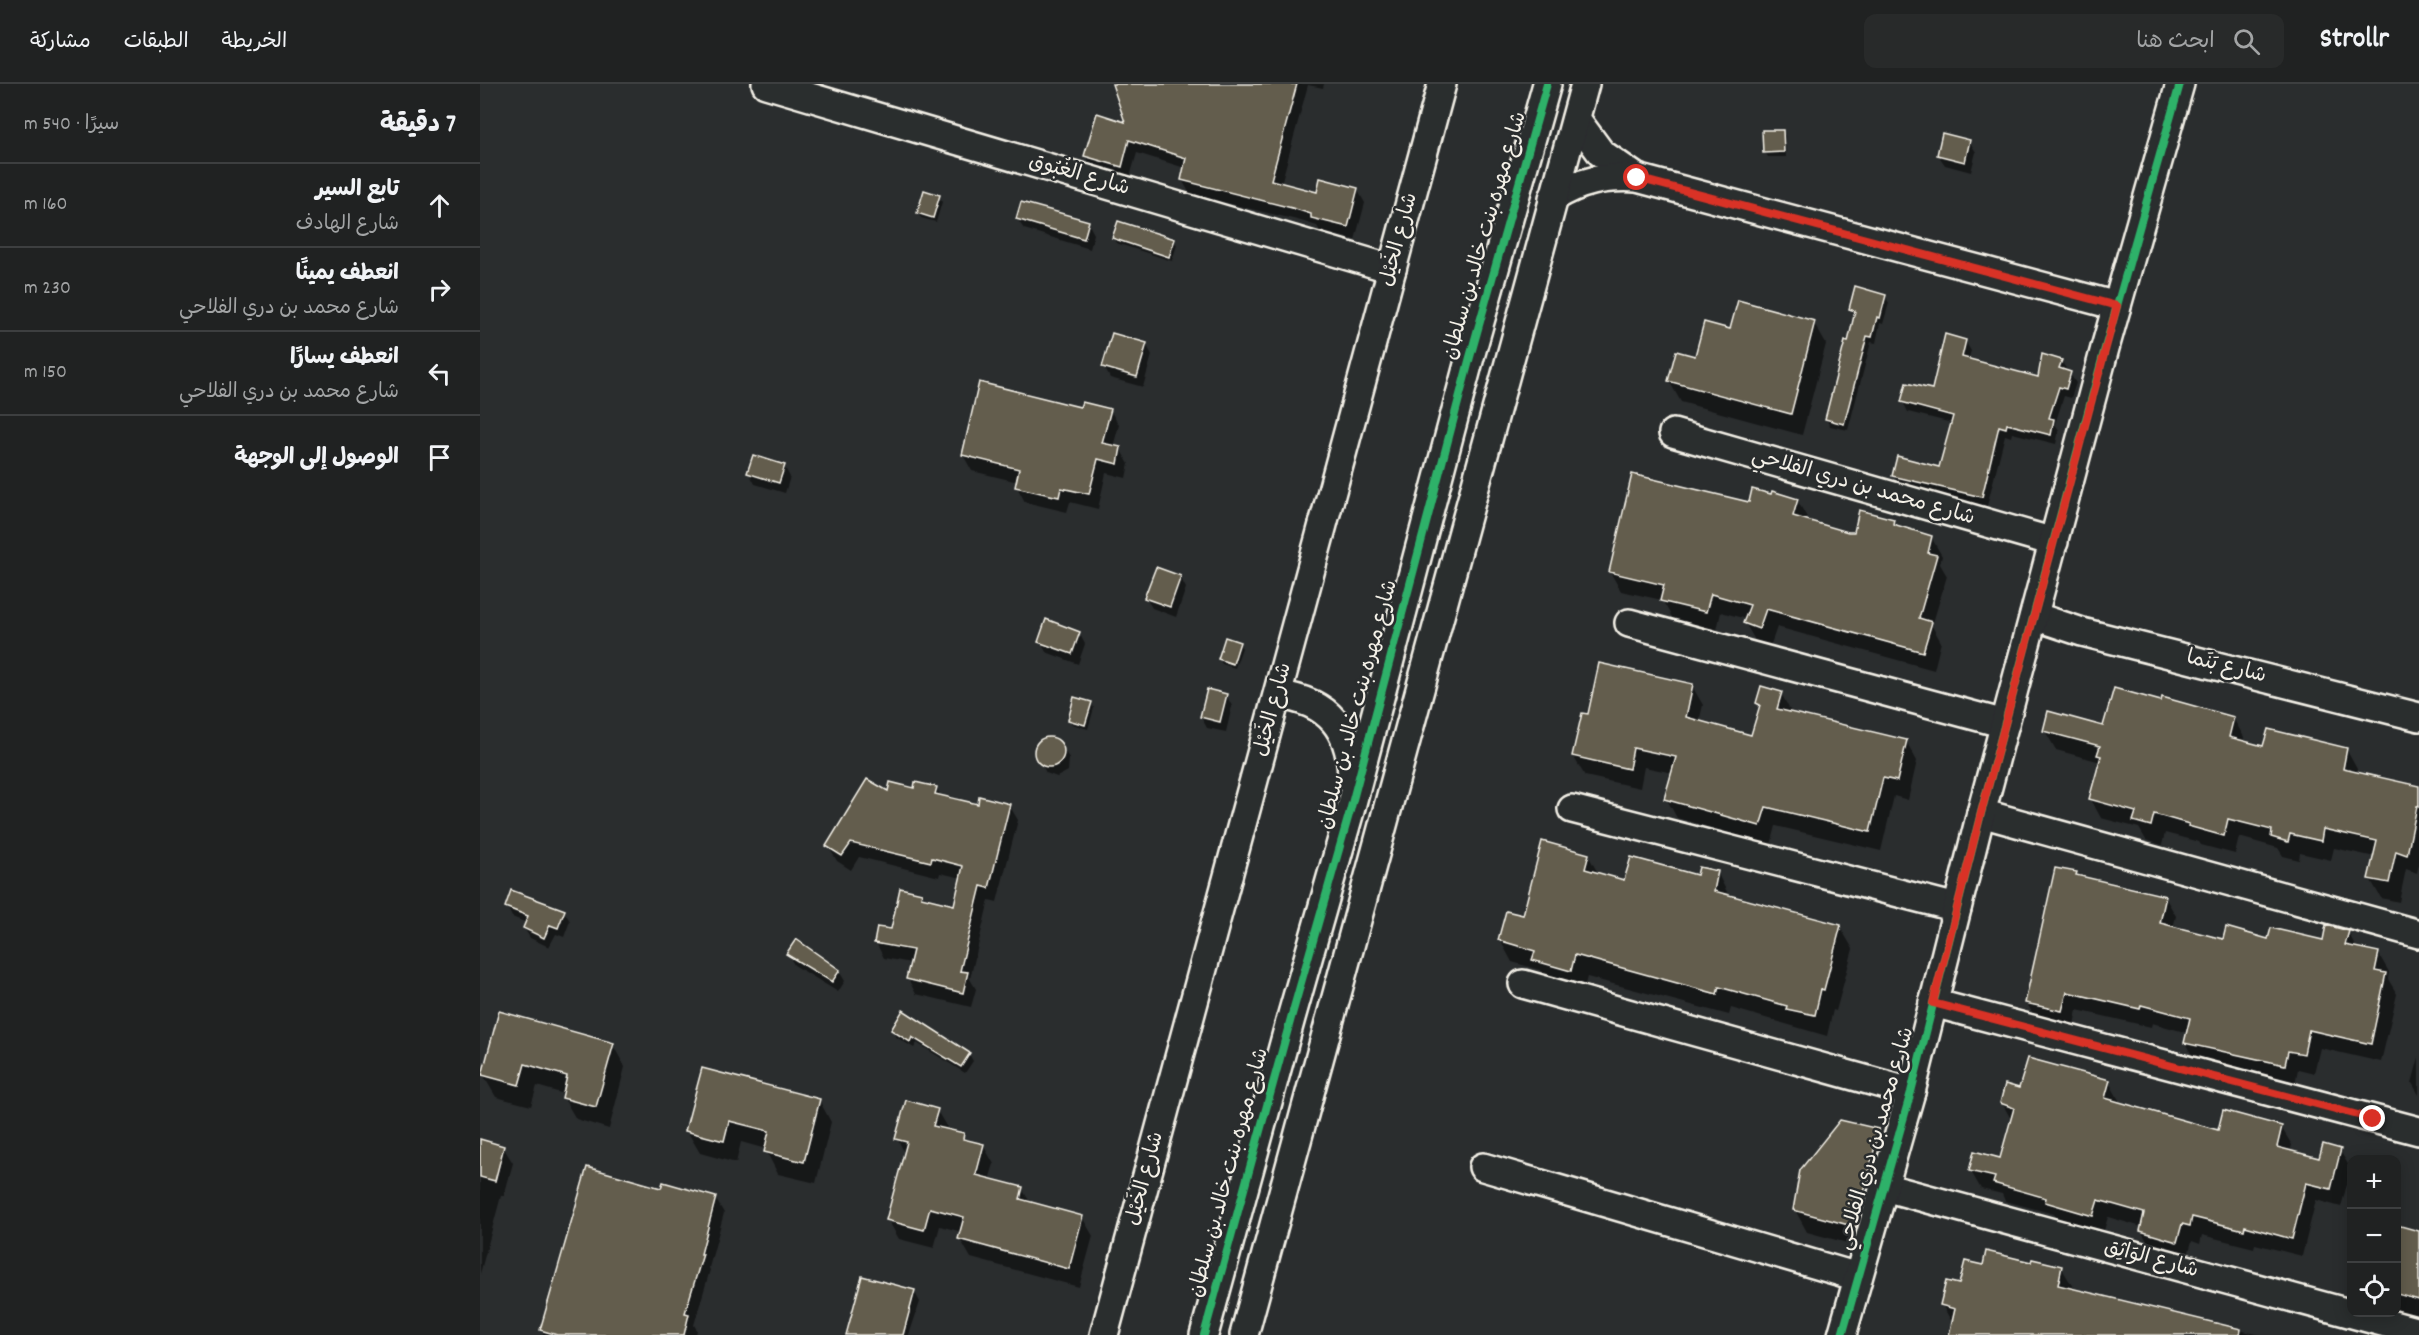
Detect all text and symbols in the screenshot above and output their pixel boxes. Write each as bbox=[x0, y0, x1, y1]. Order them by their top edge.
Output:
search box bbox=[1864, 14, 2284, 68]
text: Strollr bbox=[2320, 21, 2389, 61]
icon: search bbox=[2230, 25, 2263, 58]
text: ابحث هنا bbox=[2136, 27, 2215, 58]
text: مشاركة bbox=[30, 28, 91, 58]
text: الطبقات bbox=[124, 28, 189, 58]
text: الخريطة bbox=[222, 28, 287, 58]
text: 7 دقيقة bbox=[380, 107, 456, 144]
street label: شارع مهره بنت خالد بن سلطان bbox=[1436, 108, 1536, 364]
text: سيرًا · 540 m bbox=[24, 111, 119, 139]
street label: شارع الغُبُوق bbox=[1025, 146, 1133, 205]
route start bbox=[1623, 164, 1649, 190]
text: تابع السير bbox=[316, 175, 399, 206]
icon: ahead bbox=[423, 189, 456, 222]
street label: شارع الخَيْل bbox=[1372, 189, 1427, 290]
text: 160 m bbox=[24, 191, 67, 219]
text: شارع الهادف bbox=[296, 211, 399, 239]
text: انعطف يمينًا bbox=[296, 259, 399, 290]
icon: right bbox=[423, 273, 456, 306]
text: 230 m bbox=[24, 275, 71, 303]
text: شارع محمد بن دري الفلاحي bbox=[179, 295, 399, 323]
text: انعطف يسارًا bbox=[290, 343, 399, 374]
icon: left bbox=[423, 357, 456, 390]
text: 150 m bbox=[24, 359, 67, 387]
text: شارع محمد بن دري الفلاحي bbox=[179, 379, 399, 407]
icon: arrive bbox=[423, 441, 456, 474]
street label: شارع محمد بن دري الفلاحي bbox=[1748, 442, 1978, 535]
text: الوصول إلى الوجهة bbox=[234, 443, 399, 474]
street label: شارع مهره بنت خالد بن سلطان bbox=[1311, 577, 1407, 833]
street label: شارع بَنَما bbox=[2183, 644, 2269, 692]
street label: شارع الخَيْل bbox=[1246, 659, 1301, 760]
street label: شارع محمد بن دري الفلاحي bbox=[1831, 1024, 1924, 1254]
street label: شارع مهره بنت خالد بن سلطان bbox=[1182, 1045, 1278, 1301]
route end bbox=[2359, 1105, 2385, 1131]
street label: شارع الخَيْل bbox=[1118, 1128, 1173, 1229]
map controls bbox=[2347, 1155, 2401, 1317]
button: + bbox=[2347, 1155, 2401, 1209]
button: − bbox=[2347, 1209, 2401, 1263]
street label: شارع الوَاثِق bbox=[2101, 1233, 2201, 1287]
button: locate bbox=[2347, 1263, 2401, 1317]

